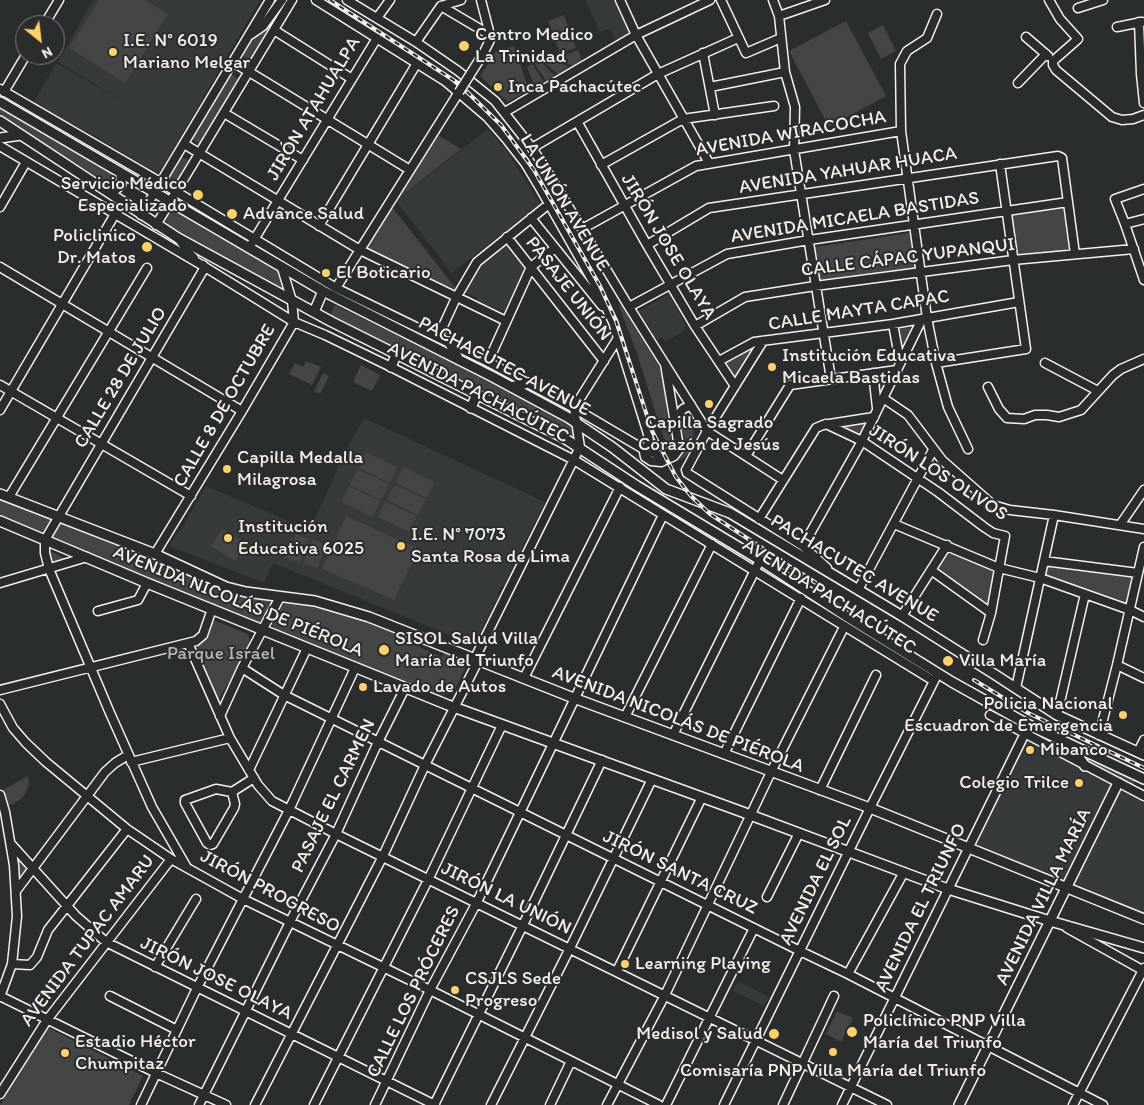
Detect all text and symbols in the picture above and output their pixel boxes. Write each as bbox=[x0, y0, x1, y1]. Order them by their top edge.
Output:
north arrow bbox=[15, 15, 65, 65]
place label: Centro Medico La Trinidad bbox=[475, 24, 593, 68]
place label: I.E. N° 6019 Mariano Melgar bbox=[123, 30, 250, 74]
street label: JIRÓN ATAHUALPA bbox=[262, 33, 366, 185]
marker: Centro Medico La Trinidad bbox=[457, 39, 471, 53]
text: N bbox=[39, 43, 55, 62]
marker: I.E. N° 6019 Mariano Melgar bbox=[107, 46, 119, 58]
place label: Inca Pachacútec bbox=[508, 76, 641, 98]
marker: Inca Pachacútec bbox=[492, 81, 504, 93]
street label: AVENIDA WIRACOCHA bbox=[694, 106, 888, 162]
street label: LA UNIÓN AVENUE bbox=[514, 130, 614, 276]
street label: AVENIDA YAHUAR HUACA bbox=[737, 143, 959, 199]
street label: JIRÓN JOSE OLAYA bbox=[615, 170, 721, 324]
place label: Servicio Médico Especializado bbox=[61, 173, 187, 217]
street label: AVENIDA MICAELA BASTIDAS bbox=[729, 187, 981, 249]
marker: Servicio Médico Especializado bbox=[191, 188, 205, 202]
place label: Advance Salud bbox=[243, 203, 364, 225]
marker: Advance Salud bbox=[225, 207, 239, 221]
place label: Policlinico Dr. Matos bbox=[53, 225, 136, 269]
street label: PASAJE UNIÓN bbox=[520, 232, 616, 346]
street label: CALLE CÁPAC YUPANQUI bbox=[800, 234, 1016, 282]
marker: Policlinico Dr. Matos bbox=[140, 240, 154, 254]
place label: El Boticario bbox=[336, 262, 431, 284]
marker: El Boticario bbox=[320, 267, 332, 279]
street label: CALLE MAYTA CAPAC bbox=[767, 285, 951, 337]
street label: CALLE 28 DE JULIO bbox=[70, 303, 172, 453]
street label: PACHACUTEC AVENUE bbox=[414, 312, 594, 422]
street label: CALLE 8 DE OCTUBRE bbox=[169, 321, 281, 491]
street label: AVENIDA PACHACÚTEC bbox=[384, 337, 572, 449]
place label: Institución Educativa Micaela Bastidas bbox=[782, 345, 956, 389]
marker: Institución Educativa Micaela Bastidas bbox=[766, 361, 778, 373]
marker: Capilla Sagrado Corazón de Jesús bbox=[703, 398, 715, 410]
place label: Capilla Sagrado Corazón de Jesús bbox=[638, 412, 780, 456]
street label: JIRÓN LOS OLIVOS bbox=[864, 420, 1012, 526]
place label: Capilla Medalla Milagrosa bbox=[237, 447, 363, 491]
marker: Capilla Medalla Milagrosa bbox=[221, 463, 233, 475]
street label: PACHACUTEC AVENUE bbox=[766, 510, 942, 628]
place label: Institución Educativa 6025 bbox=[238, 516, 364, 560]
place label: I.E. N° 7073 Santa Rosa de Lima bbox=[411, 524, 570, 568]
marker: Institución Educativa 6025 bbox=[222, 532, 234, 544]
street label: AVENIDA PACHACÚTEC bbox=[738, 534, 920, 660]
marker: I.E. N° 7073 Santa Rosa de Lima bbox=[395, 540, 407, 552]
street label: AVENIDA NICOLÁS DE PIÉROLA bbox=[110, 541, 366, 663]
place label: SISOL Salud Villa María del Triunfo bbox=[395, 628, 538, 672]
park label: Parque Israel bbox=[167, 643, 275, 665]
marker: SISOL Salud Villa María del Triunfo bbox=[377, 643, 391, 657]
place label: Villa María bbox=[959, 650, 1046, 672]
marker: Villa María bbox=[941, 654, 955, 668]
street label: AVENIDA NICOLÁS DE PIÉROLA bbox=[549, 661, 807, 779]
place label: Lavado de Autos bbox=[373, 676, 506, 698]
marker: Lavado de Autos bbox=[357, 681, 369, 693]
place label: Policia Nacional Escuadron de Emergencia bbox=[904, 693, 1113, 737]
marker: Policia Nacional Escuadron de Emergencia bbox=[1117, 709, 1129, 721]
street label: PASAJE EL CARMEN bbox=[287, 715, 381, 877]
place label: Mibanco bbox=[1040, 739, 1108, 761]
marker: Mibanco bbox=[1024, 744, 1036, 756]
place label: Colegio Trilce bbox=[959, 772, 1069, 794]
marker: Colegio Trilce bbox=[1073, 777, 1085, 789]
street label: AVENIDA VILLA MARÍA bbox=[991, 805, 1097, 989]
street label: AVENIDA EL SOL bbox=[775, 813, 857, 949]
street label: AVENIDA EL TRIUNFO bbox=[870, 820, 972, 996]
street label: JIRÓN SANTA CRUZ bbox=[599, 826, 761, 920]
street label: JIRÓN PROGRESO bbox=[196, 846, 344, 938]
street label: AVENIDA TUPAC AMARU bbox=[16, 851, 160, 1031]
street label: JIRÓN LA UNIÓN bbox=[437, 858, 575, 940]
street label: CALLE LOS PRÓCERES bbox=[362, 902, 466, 1082]
street label: JIRÓN JOSE OLAYA bbox=[136, 932, 296, 1026]
place label: Learning Playing bbox=[635, 953, 771, 975]
marker: Learning Playing bbox=[619, 958, 631, 970]
place label: CSJLS Sede Progreso bbox=[465, 968, 561, 1012]
marker: CSJLS Sede Progreso bbox=[449, 984, 461, 996]
place label: Policlínico PNP Villa María del Triunfo bbox=[863, 1010, 1026, 1054]
place label: Medisol y Salud bbox=[636, 1023, 763, 1045]
marker: Policlínico PNP Villa María del Triunfo bbox=[845, 1025, 859, 1039]
marker: Medisol y Salud bbox=[767, 1027, 781, 1041]
place label: Estadio Héctor Chumpitaz bbox=[75, 1031, 196, 1075]
marker: Comisaría PNP Villa María del Triunfo bbox=[827, 1046, 839, 1058]
marker: Estadio Héctor Chumpitaz bbox=[59, 1047, 71, 1059]
place label: Comisaría PNP Villa María del Triunfo bbox=[680, 1060, 986, 1082]

